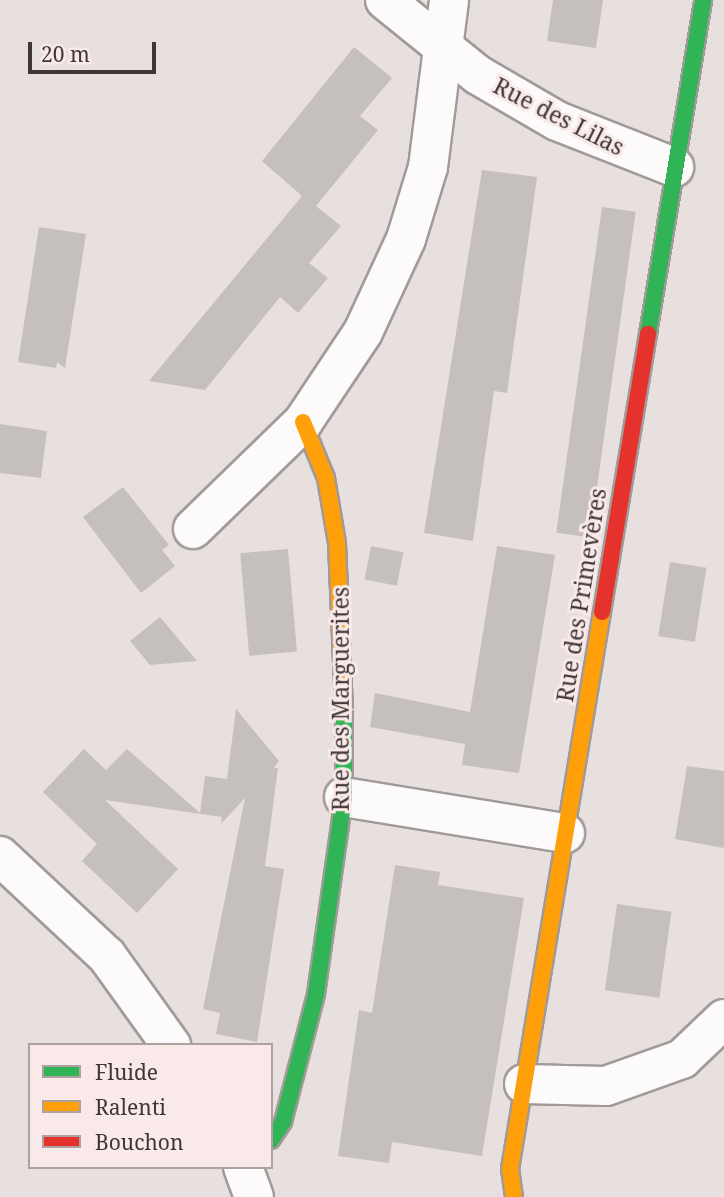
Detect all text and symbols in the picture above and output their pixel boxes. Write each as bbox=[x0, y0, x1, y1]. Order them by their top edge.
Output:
scale bar bbox=[32, 28, 159, 72]
text: 20 m bbox=[41, 40, 90, 68]
street label: Rue des Lilas bbox=[489, 71, 629, 161]
street label: Rue des Primevères bbox=[550, 486, 612, 704]
street label: Rue des Marguerites bbox=[326, 587, 354, 811]
legend bbox=[28, 1043, 273, 1169]
text: Fluide bbox=[95, 1058, 158, 1086]
text: Ralenti bbox=[95, 1093, 166, 1121]
text: Bouchon bbox=[95, 1128, 184, 1156]

